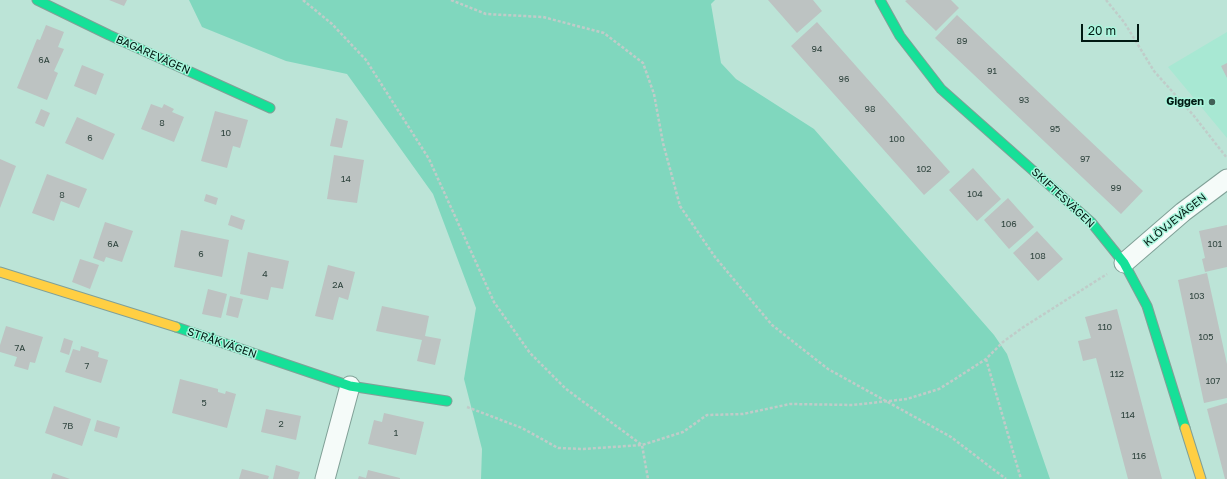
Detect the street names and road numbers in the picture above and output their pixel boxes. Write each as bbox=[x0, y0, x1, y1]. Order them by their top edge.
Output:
street label: BAGAREVÄGEN bbox=[114, 33, 192, 77]
street label: SKIFTESVÄGEN bbox=[1029, 165, 1097, 231]
street label: KLÖVJEVÄGEN bbox=[1141, 191, 1209, 249]
street label: STRÅKVÄGEN bbox=[186, 325, 258, 361]

